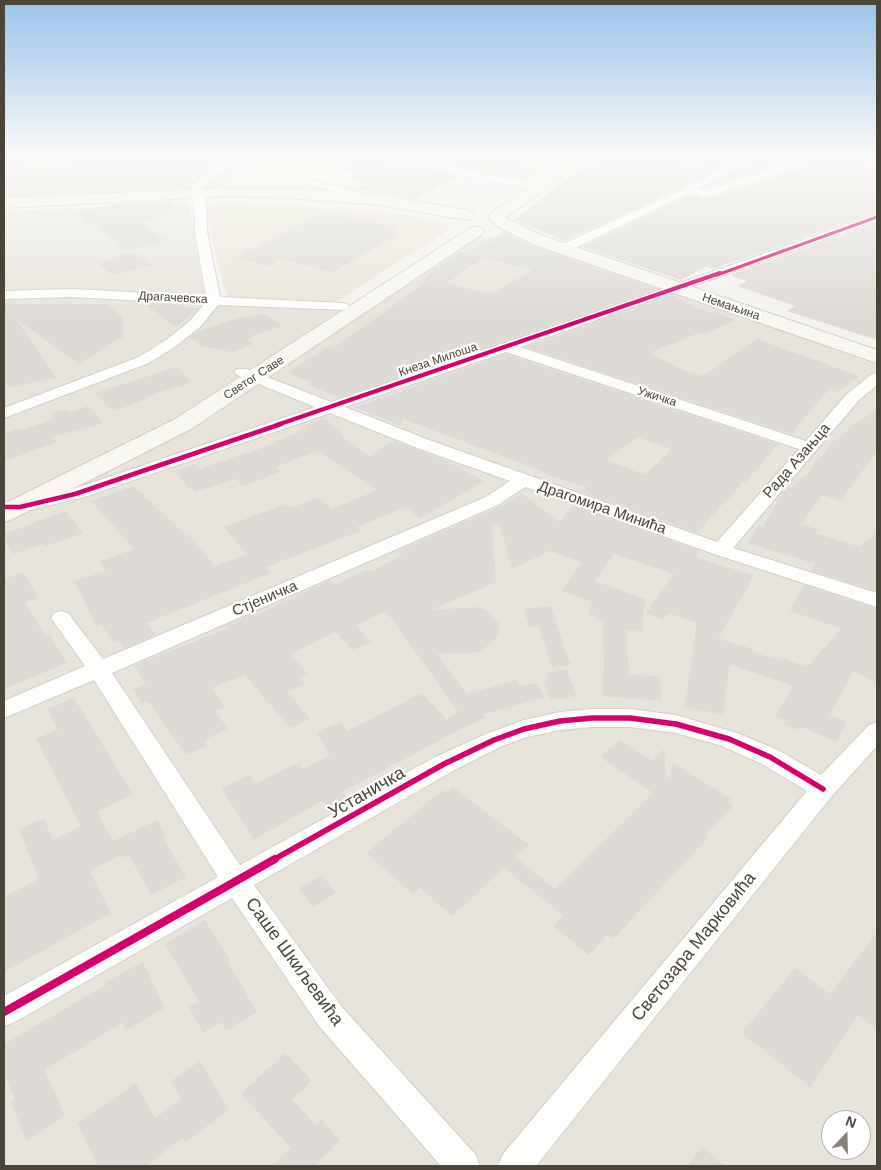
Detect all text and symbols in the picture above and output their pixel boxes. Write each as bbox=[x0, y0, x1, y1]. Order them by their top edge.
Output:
street label: Драгачевска bbox=[138, 289, 208, 307]
street label: Немањина bbox=[700, 290, 762, 324]
street label: Кнеза Милоша bbox=[397, 340, 479, 380]
street label: Светог Саве bbox=[221, 353, 287, 403]
street label: Ужичка bbox=[636, 384, 678, 410]
street label: Рада Азањца bbox=[760, 420, 834, 502]
street label: Драгомира Минића bbox=[536, 478, 668, 538]
street label: Стјеничка bbox=[230, 577, 300, 621]
street label: Устаничка bbox=[325, 762, 409, 824]
street label: Светозара Марковића bbox=[627, 868, 761, 1026]
street label: Саше Шкиљевића bbox=[240, 894, 348, 1030]
north arrow bbox=[821, 1110, 871, 1160]
text: N bbox=[843, 1113, 859, 1131]

